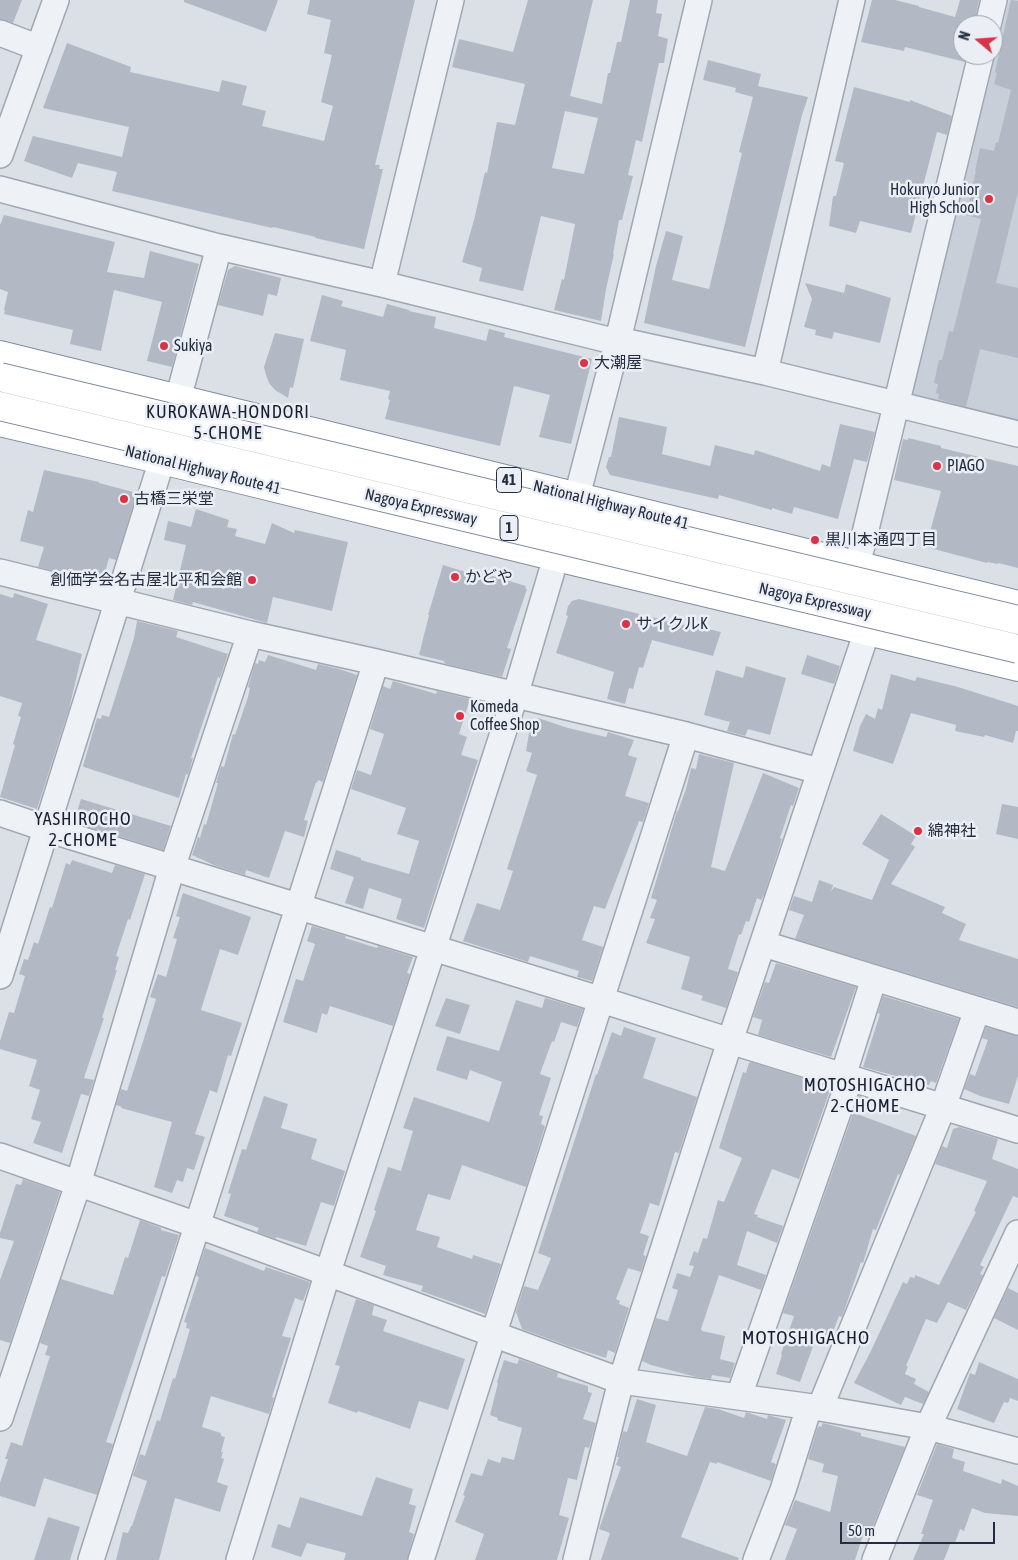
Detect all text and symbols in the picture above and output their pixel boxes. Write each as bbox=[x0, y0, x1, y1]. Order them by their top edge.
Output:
north arrow bbox=[953, 15, 1003, 65]
text: N bbox=[956, 29, 974, 42]
place label: Hokuryo Junior High School bbox=[890, 180, 979, 218]
marker: Hokuryo Junior High School bbox=[983, 193, 995, 205]
place label: Sukiya bbox=[174, 336, 213, 356]
marker: Sukiya bbox=[158, 340, 170, 352]
place label: 大潮屋 bbox=[594, 353, 642, 373]
marker: 大潮屋 bbox=[578, 357, 590, 369]
district label: KUROKAWA-HONDORI 5-CHOME bbox=[144, 401, 312, 444]
street label: National Highway Route 41 bbox=[123, 441, 283, 499]
place label: PIAGO bbox=[947, 456, 985, 476]
marker: PIAGO bbox=[931, 460, 943, 472]
road number: 41 bbox=[496, 468, 522, 492]
street label: National Highway Route 41 bbox=[531, 476, 691, 534]
street label: Nagoya Expressway bbox=[363, 485, 479, 529]
place label: 古橋三栄堂 bbox=[134, 489, 214, 509]
marker: 古橋三栄堂 bbox=[118, 493, 130, 505]
road number: 1 bbox=[500, 516, 518, 540]
place label: 黒川本通四丁目 bbox=[825, 530, 937, 550]
marker: 黒川本通四丁目 bbox=[809, 534, 821, 546]
place label: かどや bbox=[465, 567, 513, 587]
place label: 創価学会名古屋北平和会館 bbox=[50, 570, 242, 590]
marker: かどや bbox=[449, 571, 461, 583]
marker: 創価学会名古屋北平和会館 bbox=[246, 574, 258, 586]
street label: Nagoya Expressway bbox=[757, 579, 873, 623]
place label: サイクルK bbox=[636, 614, 708, 634]
marker: サイクルK bbox=[620, 618, 632, 630]
place label: Komeda Coffee Shop bbox=[470, 697, 540, 735]
marker: Komeda Coffee Shop bbox=[454, 710, 466, 722]
district label: YASHIROCHO 2-CHOME bbox=[33, 808, 133, 851]
place label: 綿神社 bbox=[928, 821, 976, 841]
marker: 綿神社 bbox=[912, 825, 924, 837]
district label: MOTOSHIGACHO 2-CHOME bbox=[802, 1074, 928, 1116]
district label: MOTOSHIGACHO bbox=[740, 1327, 872, 1349]
scale bar bbox=[843, 1512, 998, 1544]
text: 50 m bbox=[848, 1522, 875, 1539]

